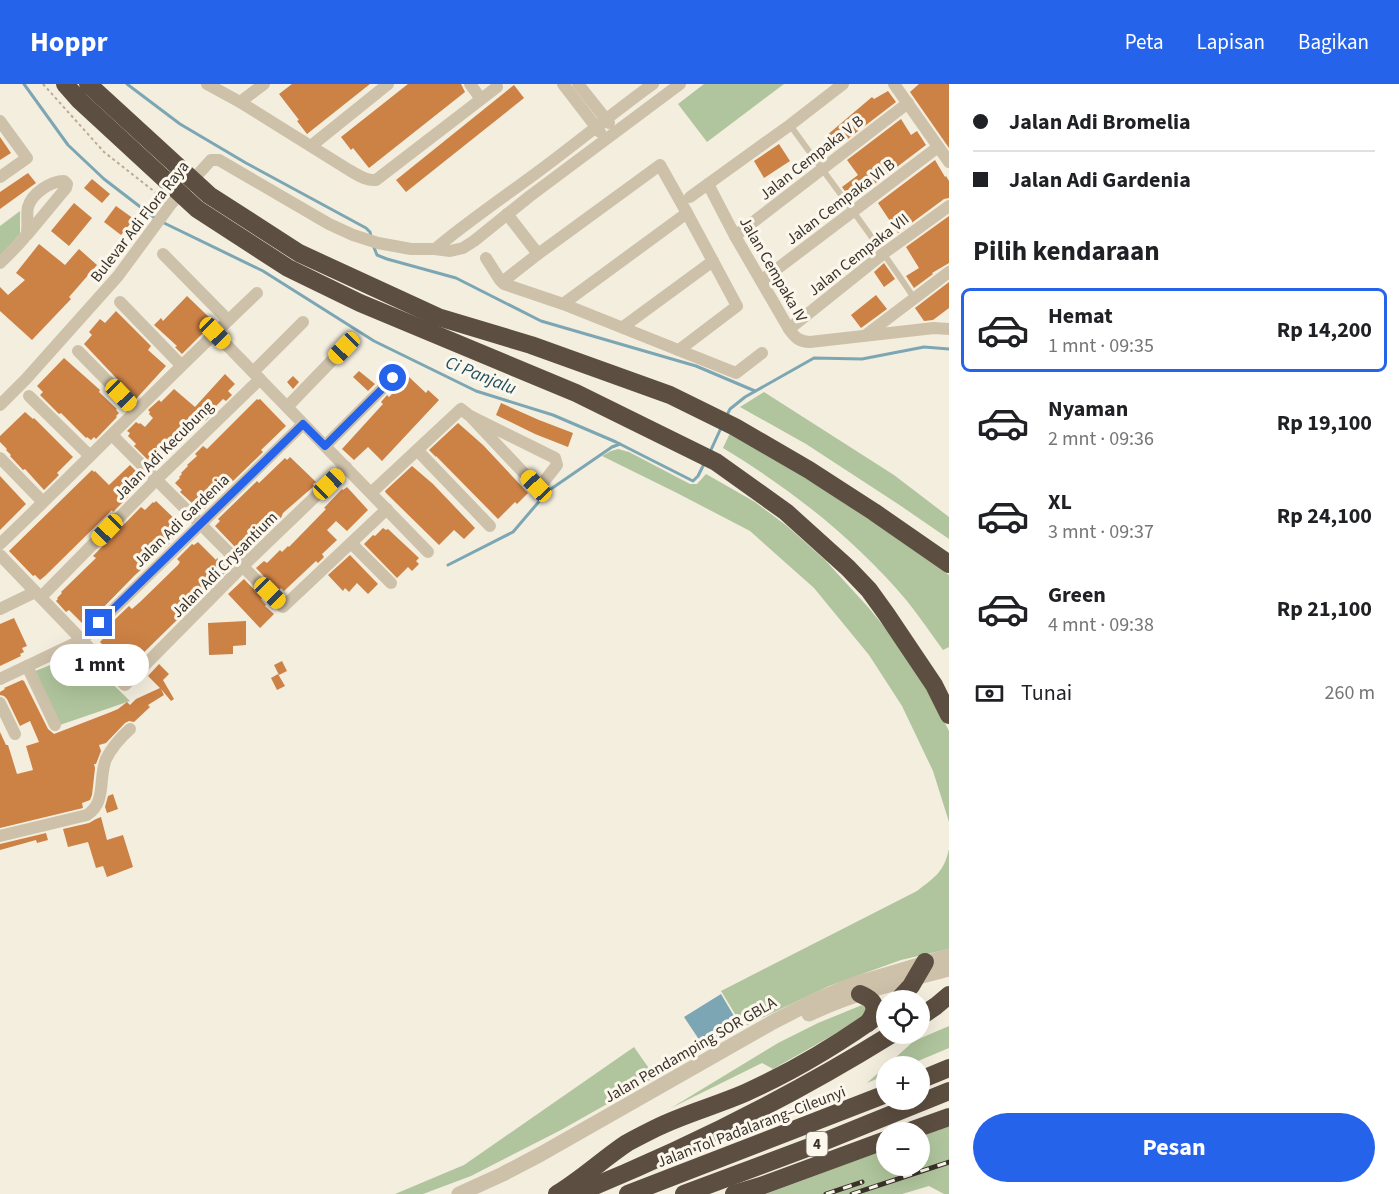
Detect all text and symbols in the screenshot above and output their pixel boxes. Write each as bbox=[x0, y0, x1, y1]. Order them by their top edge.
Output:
text: Hoppr bbox=[30, 22, 108, 62]
text: Peta bbox=[1125, 27, 1164, 57]
text: Lapisan bbox=[1197, 27, 1265, 57]
text: Bagikan bbox=[1298, 27, 1369, 57]
text: Jalan Adi Bromelia bbox=[1009, 106, 1191, 138]
street label: Jalan Cempaka V B bbox=[755, 110, 868, 205]
street label: Jalan Cempaka VI B bbox=[782, 154, 900, 250]
street label: Bulevar Adi Flora Raya bbox=[85, 156, 194, 287]
text: Jalan Adi Gardenia bbox=[1009, 164, 1191, 196]
street label: Jalan Cempaka VII bbox=[804, 208, 914, 301]
street label: Jalan Cempaka IV bbox=[734, 213, 813, 327]
text: Pilih kendaraan bbox=[973, 232, 1160, 271]
text: Hemat bbox=[1048, 300, 1113, 332]
icon: car bbox=[976, 303, 1030, 357]
car bbox=[196, 314, 234, 352]
text: Rp 14,200 bbox=[1277, 314, 1372, 346]
car bbox=[325, 329, 363, 367]
text: 1 mnt · 09:35 bbox=[1048, 332, 1154, 360]
water label: Ci Panjalu bbox=[442, 350, 520, 401]
route start bbox=[379, 364, 406, 391]
car bbox=[102, 376, 140, 414]
text: Nyaman bbox=[1048, 393, 1128, 425]
street label: Jalan Adi Kecubung bbox=[109, 396, 218, 505]
icon: car bbox=[976, 396, 1030, 450]
text: Rp 19,100 bbox=[1277, 407, 1372, 439]
text: 2 mnt · 09:36 bbox=[1048, 425, 1154, 453]
car bbox=[310, 465, 348, 503]
car bbox=[517, 467, 555, 505]
street label: Jalan Adi Gardenia bbox=[129, 469, 234, 572]
text: XL bbox=[1048, 486, 1072, 518]
icon: car bbox=[976, 489, 1030, 543]
text: Rp 24,100 bbox=[1277, 500, 1372, 532]
street label: Jalan Adi Crysantium bbox=[167, 507, 283, 623]
car bbox=[88, 511, 126, 549]
text: 3 mnt · 09:37 bbox=[1048, 518, 1154, 546]
car bbox=[251, 574, 289, 612]
text: Green bbox=[1048, 579, 1106, 611]
icon: car bbox=[976, 582, 1030, 636]
text: Rp 21,100 bbox=[1277, 593, 1372, 625]
route end bbox=[85, 609, 112, 636]
text: 4 mnt · 09:38 bbox=[1048, 611, 1154, 639]
callout: 1 mnt bbox=[50, 644, 148, 686]
text: 1 mnt bbox=[74, 651, 125, 679]
icon: cash bbox=[973, 677, 1006, 710]
text: Tunai bbox=[1021, 677, 1072, 709]
text: 260 m bbox=[1325, 679, 1375, 707]
map controls bbox=[876, 990, 930, 1176]
button: locate bbox=[876, 990, 930, 1044]
street label: Jalan Pendamping SOR GBLA bbox=[600, 991, 781, 1108]
button: + bbox=[876, 1056, 930, 1110]
street label: Jalan Tol Padalarang–Cileunyi bbox=[654, 1081, 849, 1173]
button: Pesan bbox=[973, 1113, 1375, 1182]
button: − bbox=[876, 1122, 930, 1176]
road number: 4 bbox=[806, 1132, 828, 1156]

